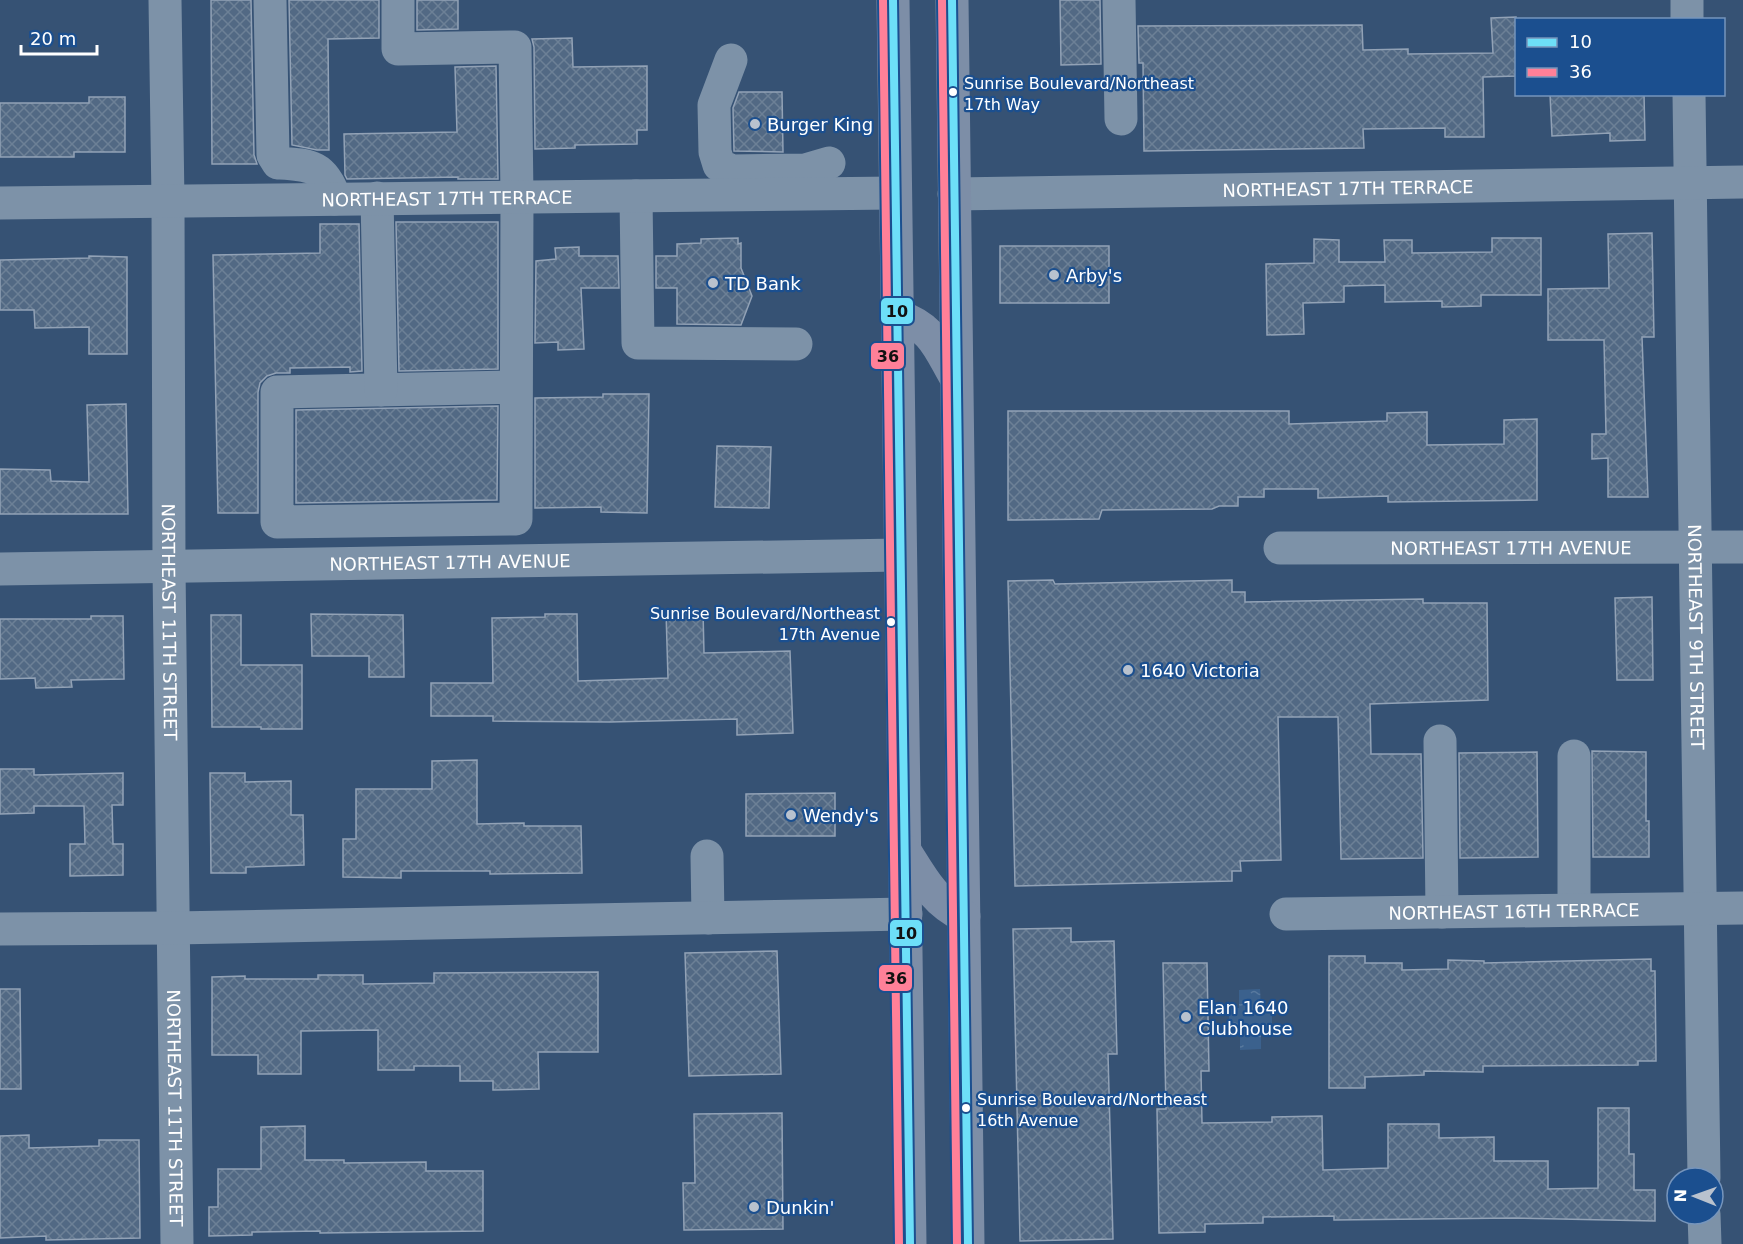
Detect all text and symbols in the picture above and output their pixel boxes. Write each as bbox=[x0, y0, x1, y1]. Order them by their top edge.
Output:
scale bar bbox=[21, 18, 98, 56]
legend bbox=[1515, 18, 1725, 96]
text: 20 m bbox=[30, 28, 76, 49]
text: 10 bbox=[1569, 31, 1592, 52]
text: 36 bbox=[1569, 61, 1592, 82]
place label: Sunrise Boulevard/Northeast 17th Way bbox=[964, 74, 1194, 114]
marker: Sunrise Boulevard/Northeast 17th Way bbox=[947, 86, 959, 98]
place label: Burger King bbox=[767, 114, 873, 135]
marker: Burger King bbox=[748, 117, 762, 131]
street label: NORTHEAST 17TH TERRACE bbox=[1222, 176, 1474, 200]
street label: NORTHEAST 17TH TERRACE bbox=[321, 186, 573, 210]
place label: Arby's bbox=[1066, 265, 1122, 286]
marker: Arby's bbox=[1047, 268, 1061, 282]
place label: TD Bank bbox=[724, 273, 801, 294]
marker: TD Bank bbox=[706, 276, 720, 290]
line badge: 10 bbox=[880, 297, 914, 325]
text: 10 bbox=[886, 302, 908, 321]
line badge: 36 bbox=[870, 342, 905, 370]
text: 36 bbox=[877, 347, 899, 366]
street label: NORTHEAST 11TH STREET bbox=[158, 503, 182, 742]
street label: NORTHEAST 9TH STREET bbox=[1684, 524, 1709, 751]
street label: NORTHEAST 17TH AVENUE bbox=[1390, 537, 1632, 558]
street label: NORTHEAST 17TH AVENUE bbox=[329, 550, 571, 574]
place label: Sunrise Boulevard/Northeast 17th Avenue bbox=[650, 604, 880, 644]
marker: Sunrise Boulevard/Northeast 17th Avenue bbox=[885, 616, 897, 628]
place label: 1640 Victoria bbox=[1140, 660, 1260, 681]
marker: 1640 Victoria bbox=[1121, 663, 1135, 677]
place label: Wendy's bbox=[803, 805, 879, 826]
marker: Wendy's bbox=[784, 808, 798, 822]
street label: NORTHEAST 16TH TERRACE bbox=[1388, 899, 1640, 923]
line badge: 10 bbox=[889, 919, 923, 947]
text: 10 bbox=[895, 924, 917, 943]
line badge: 36 bbox=[878, 964, 913, 992]
text: 36 bbox=[885, 969, 907, 988]
street label: NORTHEAST 11TH STREET bbox=[163, 989, 187, 1228]
place label: Elan 1640 Clubhouse bbox=[1198, 997, 1293, 1039]
marker: Elan 1640 Clubhouse bbox=[1179, 1010, 1193, 1024]
place label: Sunrise Boulevard/Northeast 16th Avenue bbox=[977, 1090, 1207, 1130]
marker: Sunrise Boulevard/Northeast 16th Avenue bbox=[960, 1102, 972, 1114]
north arrow bbox=[1665, 1166, 1725, 1226]
text: N bbox=[1671, 1189, 1690, 1203]
place label: Dunkin' bbox=[766, 1197, 834, 1218]
marker: Dunkin' bbox=[747, 1200, 761, 1214]

